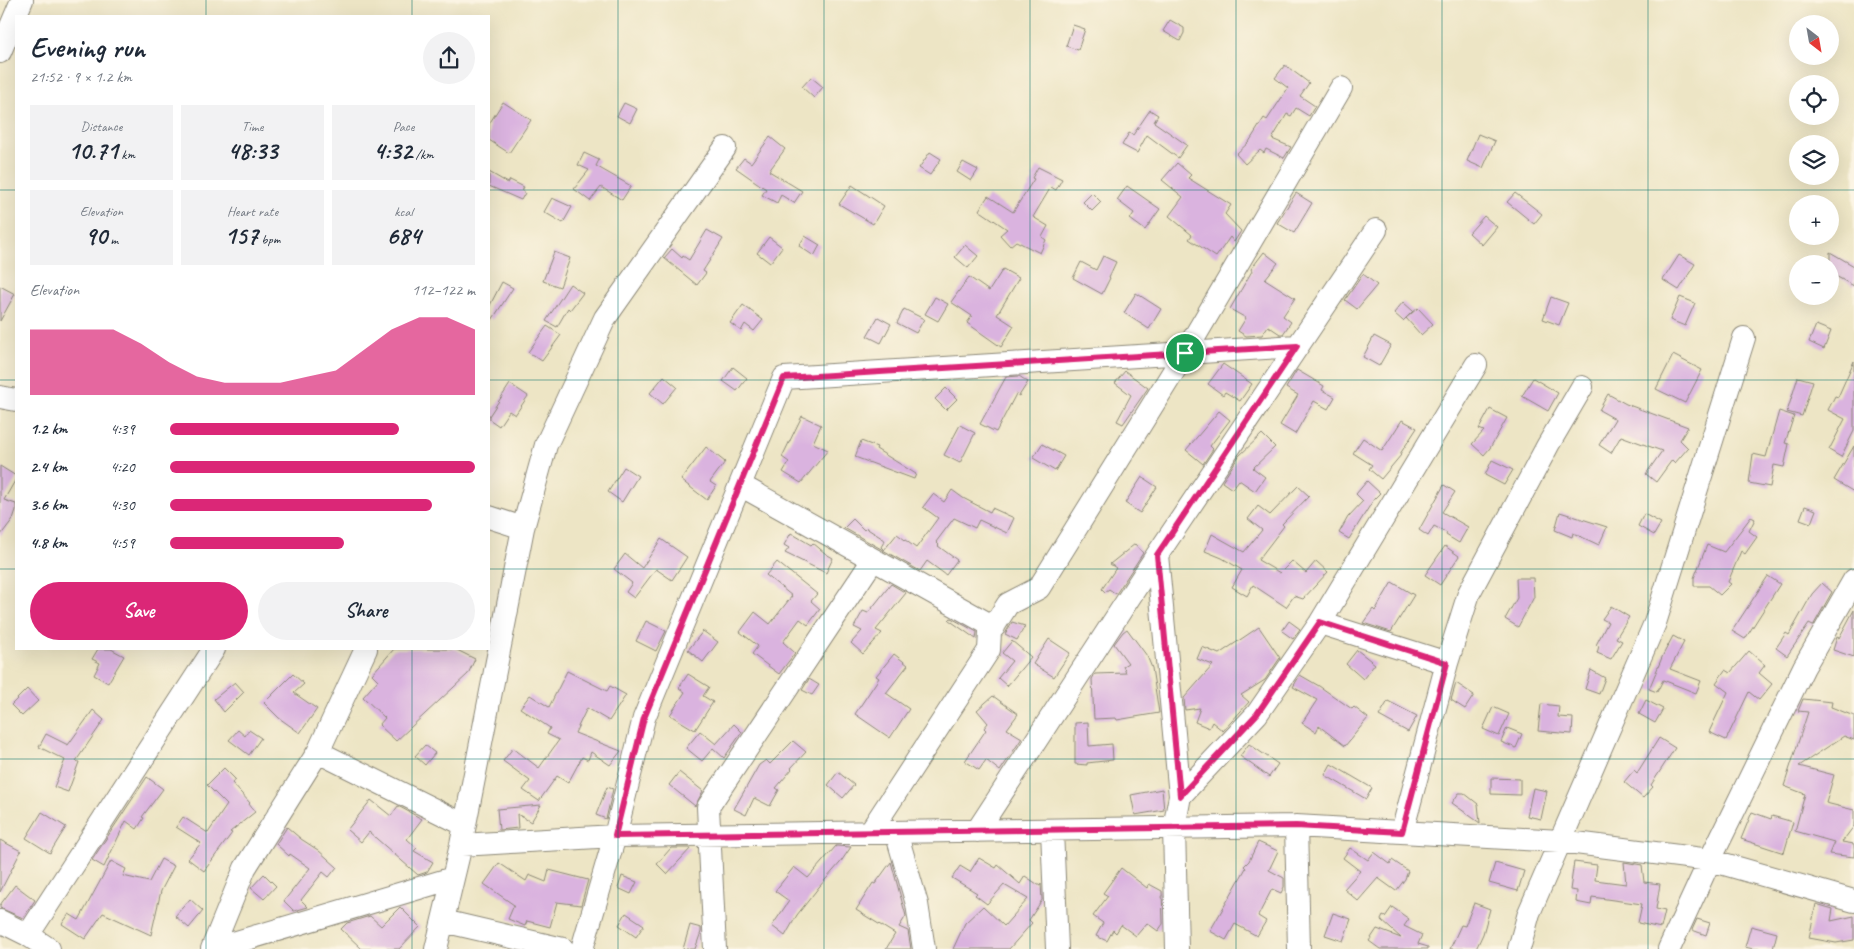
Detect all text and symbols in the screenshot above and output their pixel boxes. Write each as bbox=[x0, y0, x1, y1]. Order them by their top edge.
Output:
north arrow bbox=[1789, 15, 1839, 65]
map controls bbox=[1789, 15, 1839, 305]
text: Evening run bbox=[30, 30, 145, 65]
button: share bbox=[423, 32, 475, 84]
text: 21:52 · 9 × 1.2 km bbox=[30, 67, 132, 87]
button: locate bbox=[1789, 75, 1839, 125]
text: Distance bbox=[81, 118, 122, 135]
text: Time bbox=[242, 118, 263, 135]
text: Pace bbox=[393, 118, 414, 135]
text: 10.71 bbox=[68, 135, 118, 167]
text: 48:33 bbox=[228, 135, 277, 167]
text: 4:32 bbox=[373, 135, 412, 167]
button: layers bbox=[1789, 135, 1839, 185]
text: km bbox=[118, 146, 135, 163]
text: /km bbox=[412, 146, 434, 163]
button: + bbox=[1789, 195, 1839, 245]
text: Elevation bbox=[80, 203, 123, 220]
text: Heart rate bbox=[227, 203, 278, 220]
text: kcal bbox=[394, 203, 413, 220]
text: 90 bbox=[85, 220, 107, 252]
text: 157 bbox=[225, 220, 258, 252]
text: 684 bbox=[386, 220, 421, 252]
text: m bbox=[107, 231, 118, 248]
text: bpm bbox=[258, 231, 280, 248]
button: − bbox=[1789, 255, 1839, 305]
text: Elevation bbox=[30, 280, 79, 300]
text: 112–122 m bbox=[412, 280, 475, 300]
pin bbox=[1164, 332, 1206, 374]
icon: arrive bbox=[1171, 339, 1199, 367]
text: 1.2 km bbox=[30, 419, 67, 439]
text: 4:39 bbox=[110, 419, 135, 439]
text: 2.4 km bbox=[30, 457, 67, 477]
text: 4:20 bbox=[110, 457, 135, 477]
text: 3.6 km bbox=[30, 495, 68, 515]
text: 4:30 bbox=[110, 495, 135, 515]
text: 4.8 km bbox=[30, 533, 67, 553]
text: 4:59 bbox=[110, 533, 135, 553]
button: Save bbox=[30, 582, 248, 640]
button: Share bbox=[258, 582, 475, 640]

